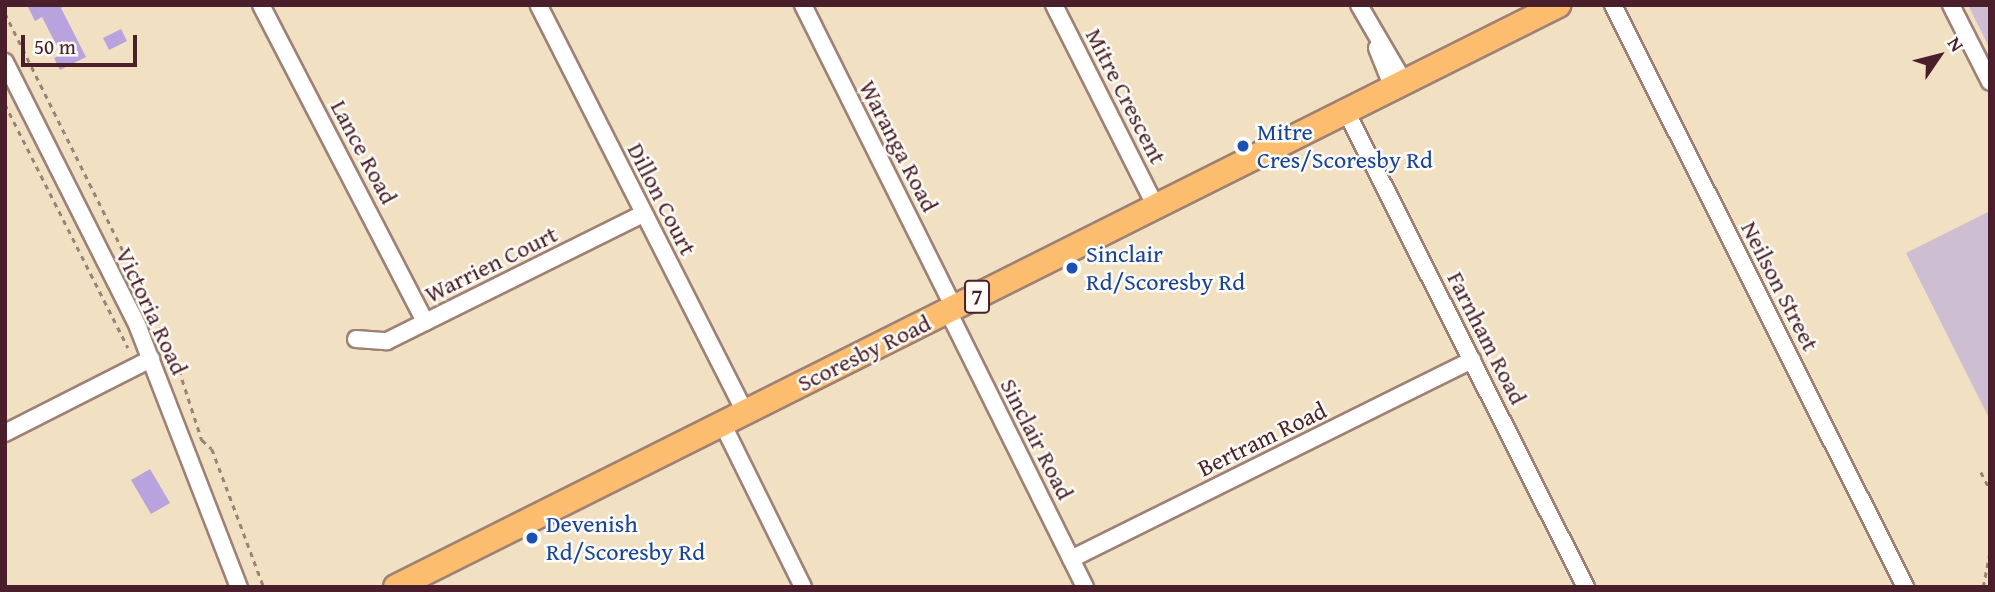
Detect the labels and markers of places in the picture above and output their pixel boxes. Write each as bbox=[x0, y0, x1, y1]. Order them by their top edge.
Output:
place label: Mitre Cres/Scoresby Rd bbox=[1257, 118, 1433, 174]
marker: Mitre Cres/Scoresby Rd bbox=[1235, 138, 1251, 154]
place label: Sinclair Rd/Scoresby Rd bbox=[1086, 240, 1245, 296]
marker: Sinclair Rd/Scoresby Rd bbox=[1064, 260, 1080, 276]
place label: Devenish Rd/Scoresby Rd bbox=[546, 510, 705, 566]
marker: Devenish Rd/Scoresby Rd bbox=[524, 530, 540, 546]

